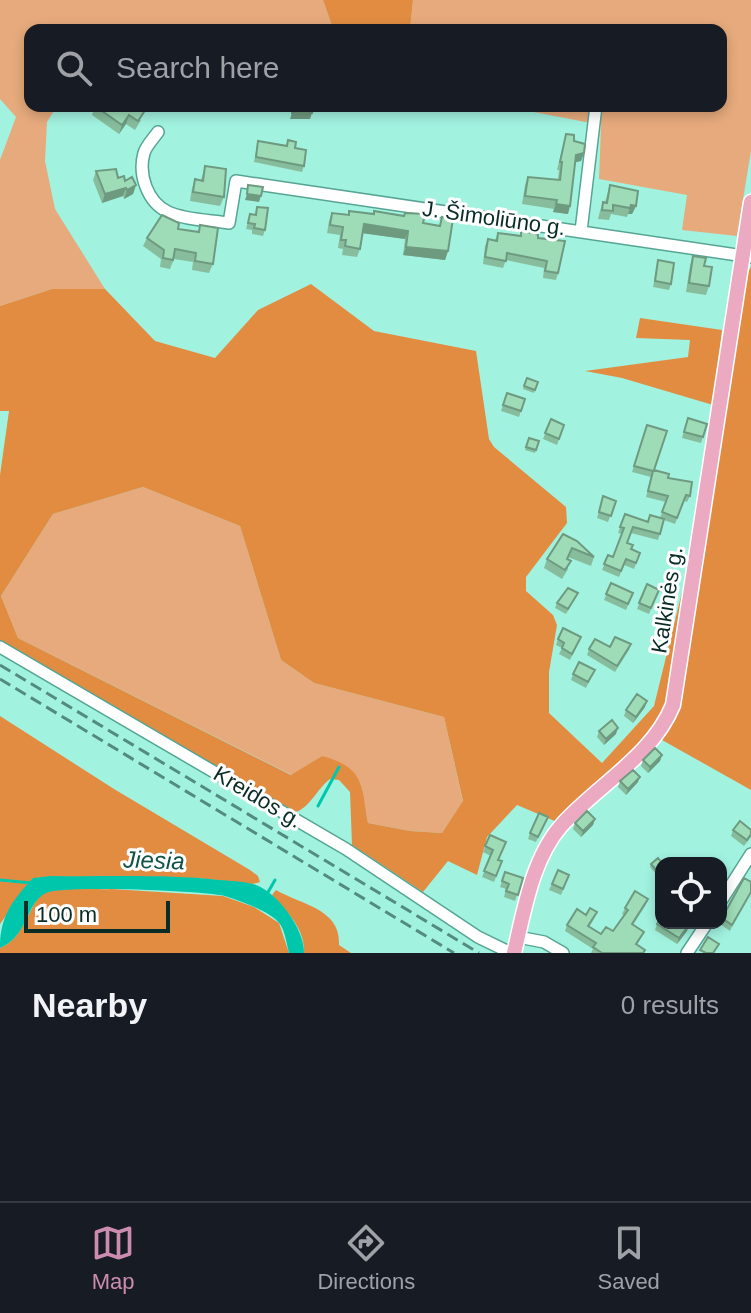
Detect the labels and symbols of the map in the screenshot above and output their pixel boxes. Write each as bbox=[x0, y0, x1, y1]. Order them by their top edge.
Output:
street label: J. Šimoliūno g. bbox=[421, 196, 567, 240]
street label: Kalkinės g. bbox=[646, 545, 688, 655]
street label: Kreidos g. bbox=[209, 761, 307, 833]
water label: Jiesia bbox=[122, 845, 185, 875]
scale bar bbox=[24, 897, 170, 933]

